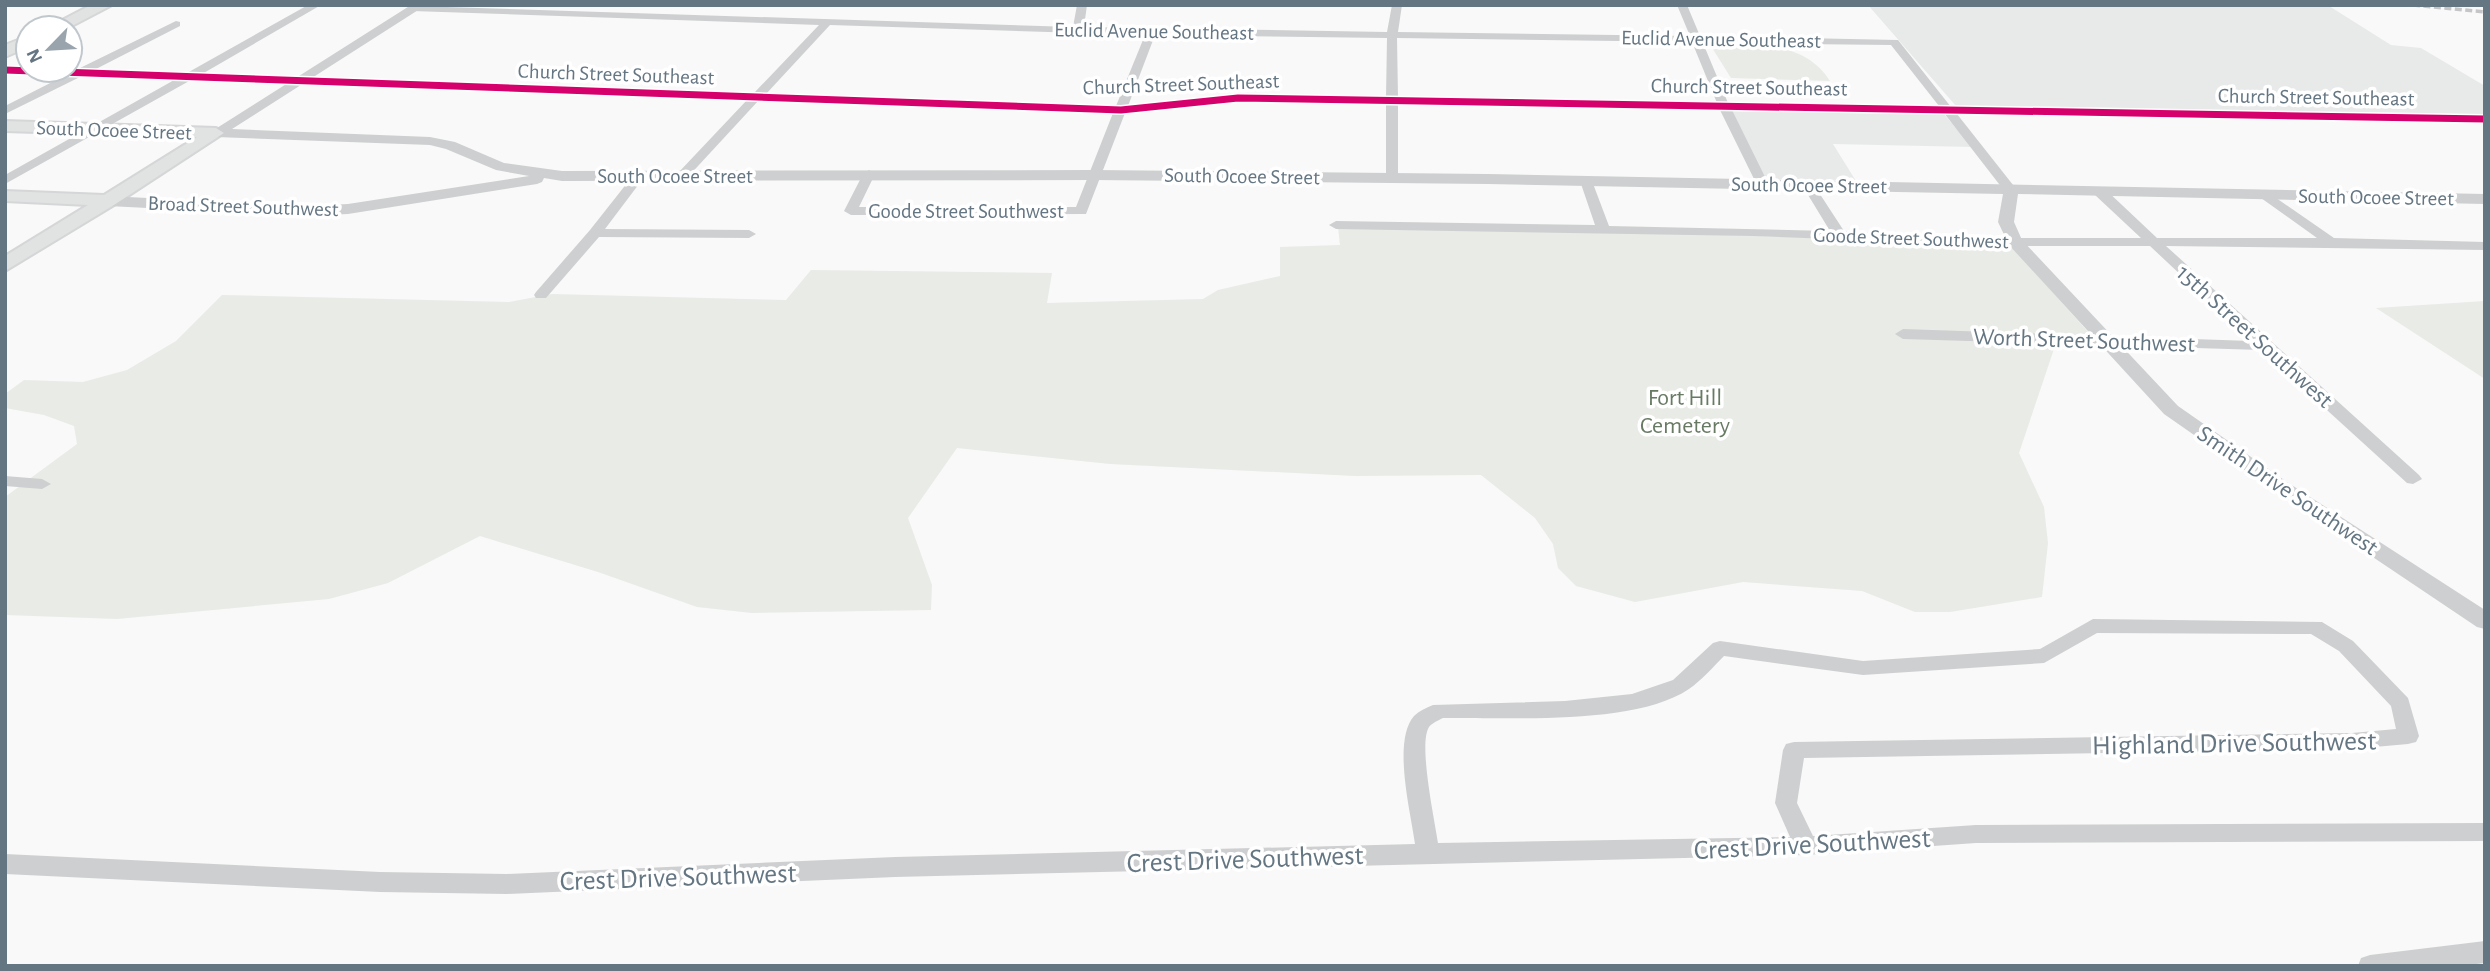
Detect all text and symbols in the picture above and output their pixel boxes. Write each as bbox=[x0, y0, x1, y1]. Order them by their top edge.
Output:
north arrow bbox=[14, 14, 84, 84]
street label: Euclid Avenue Southeast bbox=[1054, 19, 1254, 44]
street label: Euclid Avenue Southeast bbox=[1621, 27, 1821, 52]
text: N bbox=[24, 46, 46, 66]
street label: Church Street Southeast bbox=[517, 61, 715, 88]
street label: Church Street Southeast bbox=[1082, 71, 1280, 98]
street label: Church Street Southeast bbox=[1651, 75, 1848, 100]
street label: Church Street Southeast bbox=[2218, 85, 2415, 110]
street label: South Ocoee Street bbox=[36, 117, 192, 144]
street label: South Ocoee Street bbox=[1164, 165, 1320, 188]
street label: South Ocoee Street bbox=[597, 166, 753, 187]
street label: South Ocoee Street bbox=[1731, 174, 1887, 197]
street label: South Ocoee Street bbox=[2298, 186, 2454, 209]
street label: Broad Street Southwest bbox=[147, 193, 339, 220]
street label: Goode Street Southwest bbox=[868, 201, 1064, 222]
street label: Goode Street Southwest bbox=[1813, 225, 2009, 252]
street label: 15th Street Southwest bbox=[2172, 261, 2337, 413]
street label: Worth Street Southwest bbox=[1973, 325, 2196, 357]
park label: Fort Hill Cemetery bbox=[1640, 386, 1730, 438]
street label: Smith Drive Southwest bbox=[2193, 422, 2382, 560]
street label: Highland Drive Southwest bbox=[2092, 728, 2377, 760]
street label: Crest Drive Southwest bbox=[1693, 825, 1931, 865]
street label: Crest Drive Southwest bbox=[1126, 842, 1364, 878]
street label: Crest Drive Southwest bbox=[559, 860, 797, 896]

